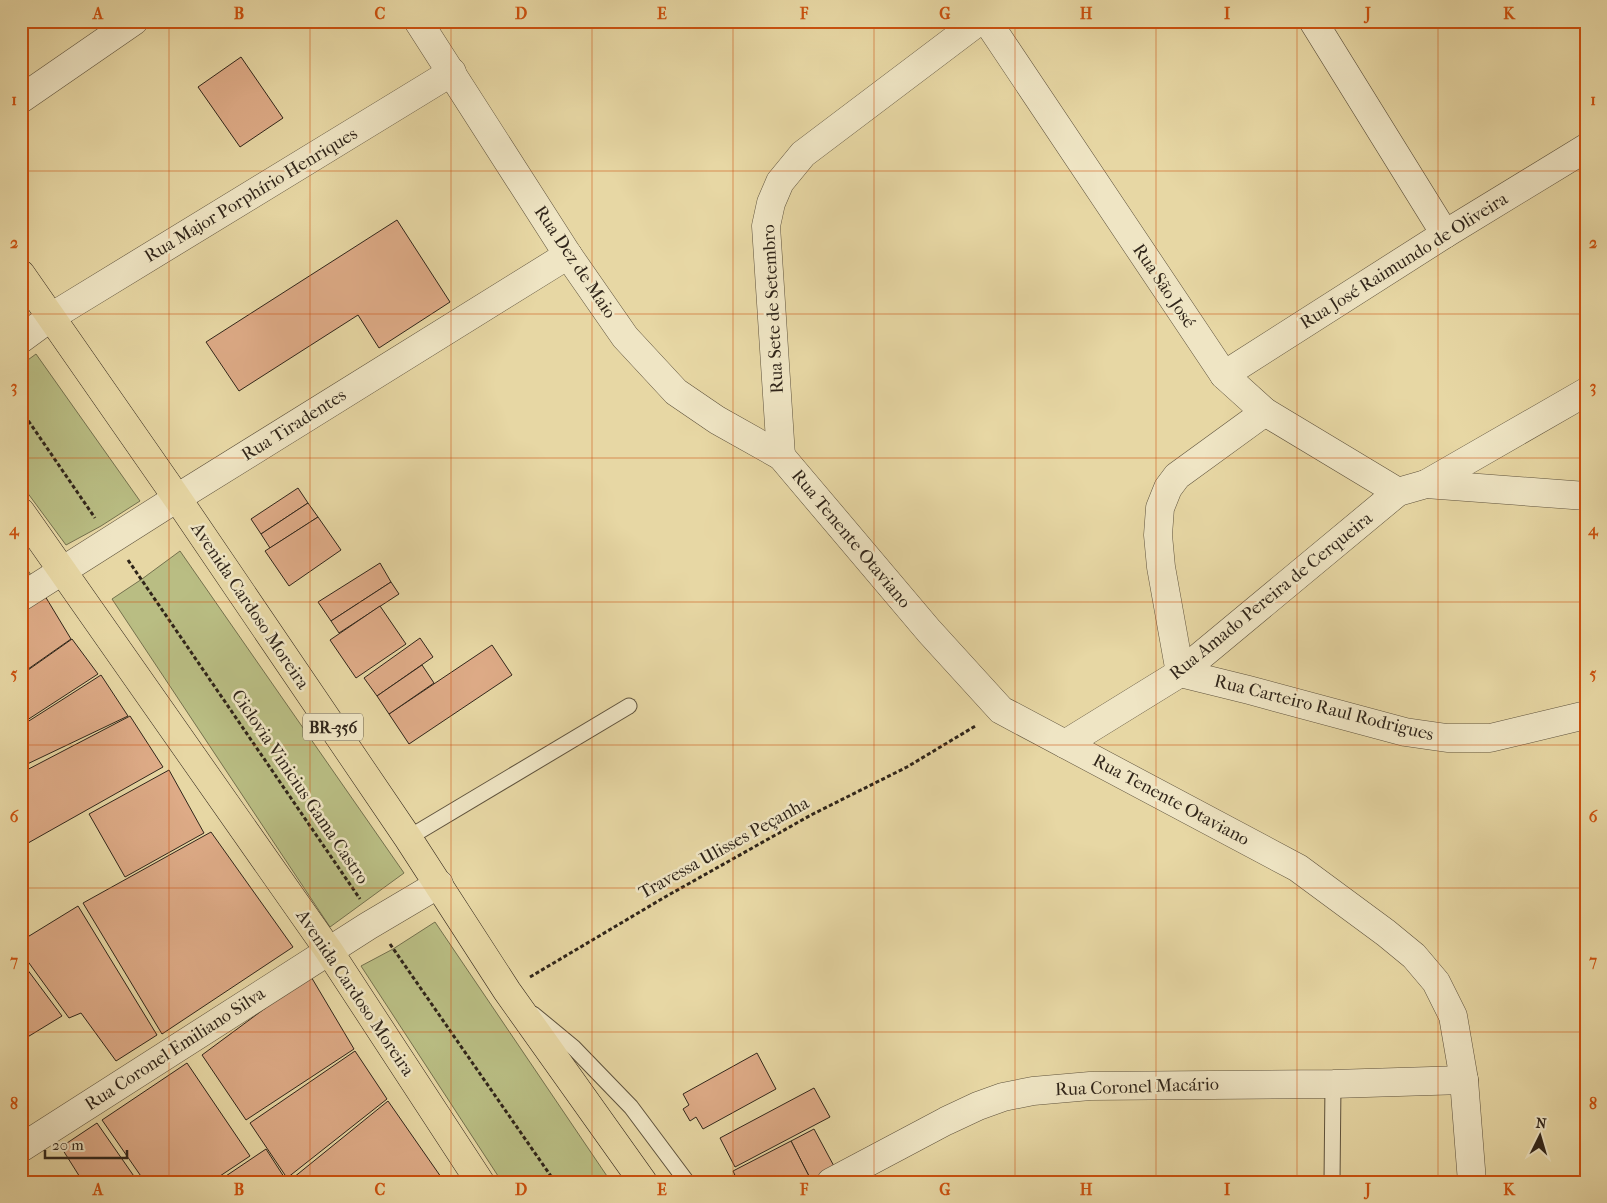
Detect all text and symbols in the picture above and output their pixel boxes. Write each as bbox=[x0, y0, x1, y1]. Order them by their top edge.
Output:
text: A bbox=[92, 4, 104, 23]
text: B bbox=[234, 4, 244, 23]
text: C bbox=[375, 4, 386, 23]
text: D bbox=[515, 4, 527, 23]
text: E bbox=[657, 4, 667, 23]
text: F bbox=[799, 4, 809, 23]
text: G bbox=[939, 4, 951, 23]
text: H bbox=[1080, 4, 1093, 23]
text: I bbox=[1224, 4, 1231, 23]
text: J bbox=[1363, 4, 1371, 24]
text: K bbox=[1503, 4, 1516, 23]
text: 1 bbox=[11, 90, 17, 109]
text: 1 bbox=[1590, 90, 1596, 109]
street label: Rua Major Porphírio Henriques bbox=[141, 123, 362, 267]
street label: Rua José Raimundo de Oliveira bbox=[1296, 188, 1512, 334]
street label: Rua Dez de Maio bbox=[530, 202, 620, 322]
street label: Rua Sete de Setembro bbox=[758, 224, 788, 394]
text: 2 bbox=[10, 233, 18, 252]
text: 2 bbox=[1589, 233, 1597, 252]
street label: Rua São José bbox=[1128, 240, 1200, 332]
text: 3 bbox=[11, 377, 17, 397]
text: 3 bbox=[1590, 377, 1596, 397]
street label: Rua Tiradentes bbox=[238, 384, 350, 465]
street label: Rua Tenente Otaviano bbox=[787, 465, 915, 613]
street label: Rua Amado Pereira de Cerqueira bbox=[1165, 507, 1377, 684]
street label: Avenida Cardoso Moreira bbox=[186, 518, 314, 694]
text: 4 bbox=[8, 520, 20, 540]
text: 4 bbox=[1587, 520, 1599, 540]
text: 5 bbox=[11, 664, 18, 683]
text: 5 bbox=[1590, 664, 1597, 683]
street label: Rua Carteiro Raul Rodrigues bbox=[1212, 671, 1436, 746]
street label: Ciclovia Vinicius Gama Castro bbox=[227, 686, 373, 888]
road number: BR-356 bbox=[303, 714, 363, 740]
street label: Rua Tenente Otaviano bbox=[1089, 750, 1253, 850]
street label: Travessa Ulisses Peçanha bbox=[635, 792, 813, 904]
text: 6 bbox=[10, 807, 19, 826]
text: 6 bbox=[1589, 807, 1598, 826]
street label: Avenida Cardoso Moreira bbox=[291, 905, 419, 1081]
text: 7 bbox=[9, 951, 18, 970]
text: 7 bbox=[1588, 951, 1597, 970]
street label: Rua Coronel Emiliano Silva bbox=[81, 982, 270, 1115]
street label: Rua Coronel Macário bbox=[1055, 1074, 1219, 1100]
text: 8 bbox=[10, 1094, 18, 1113]
text: 8 bbox=[1589, 1094, 1597, 1113]
north arrow bbox=[1514, 1110, 1564, 1160]
text: N bbox=[1535, 1115, 1547, 1133]
scale bar bbox=[45, 1128, 128, 1160]
text: 20 m bbox=[52, 1136, 84, 1154]
text: A bbox=[92, 1180, 104, 1199]
text: B bbox=[234, 1180, 244, 1199]
text: C bbox=[375, 1180, 386, 1199]
text: D bbox=[515, 1180, 527, 1199]
text: E bbox=[657, 1180, 667, 1199]
text: F bbox=[799, 1180, 809, 1199]
text: G bbox=[939, 1180, 951, 1199]
text: H bbox=[1080, 1180, 1093, 1199]
text: I bbox=[1224, 1180, 1231, 1199]
text: J bbox=[1363, 1180, 1371, 1200]
text: K bbox=[1503, 1180, 1516, 1199]

